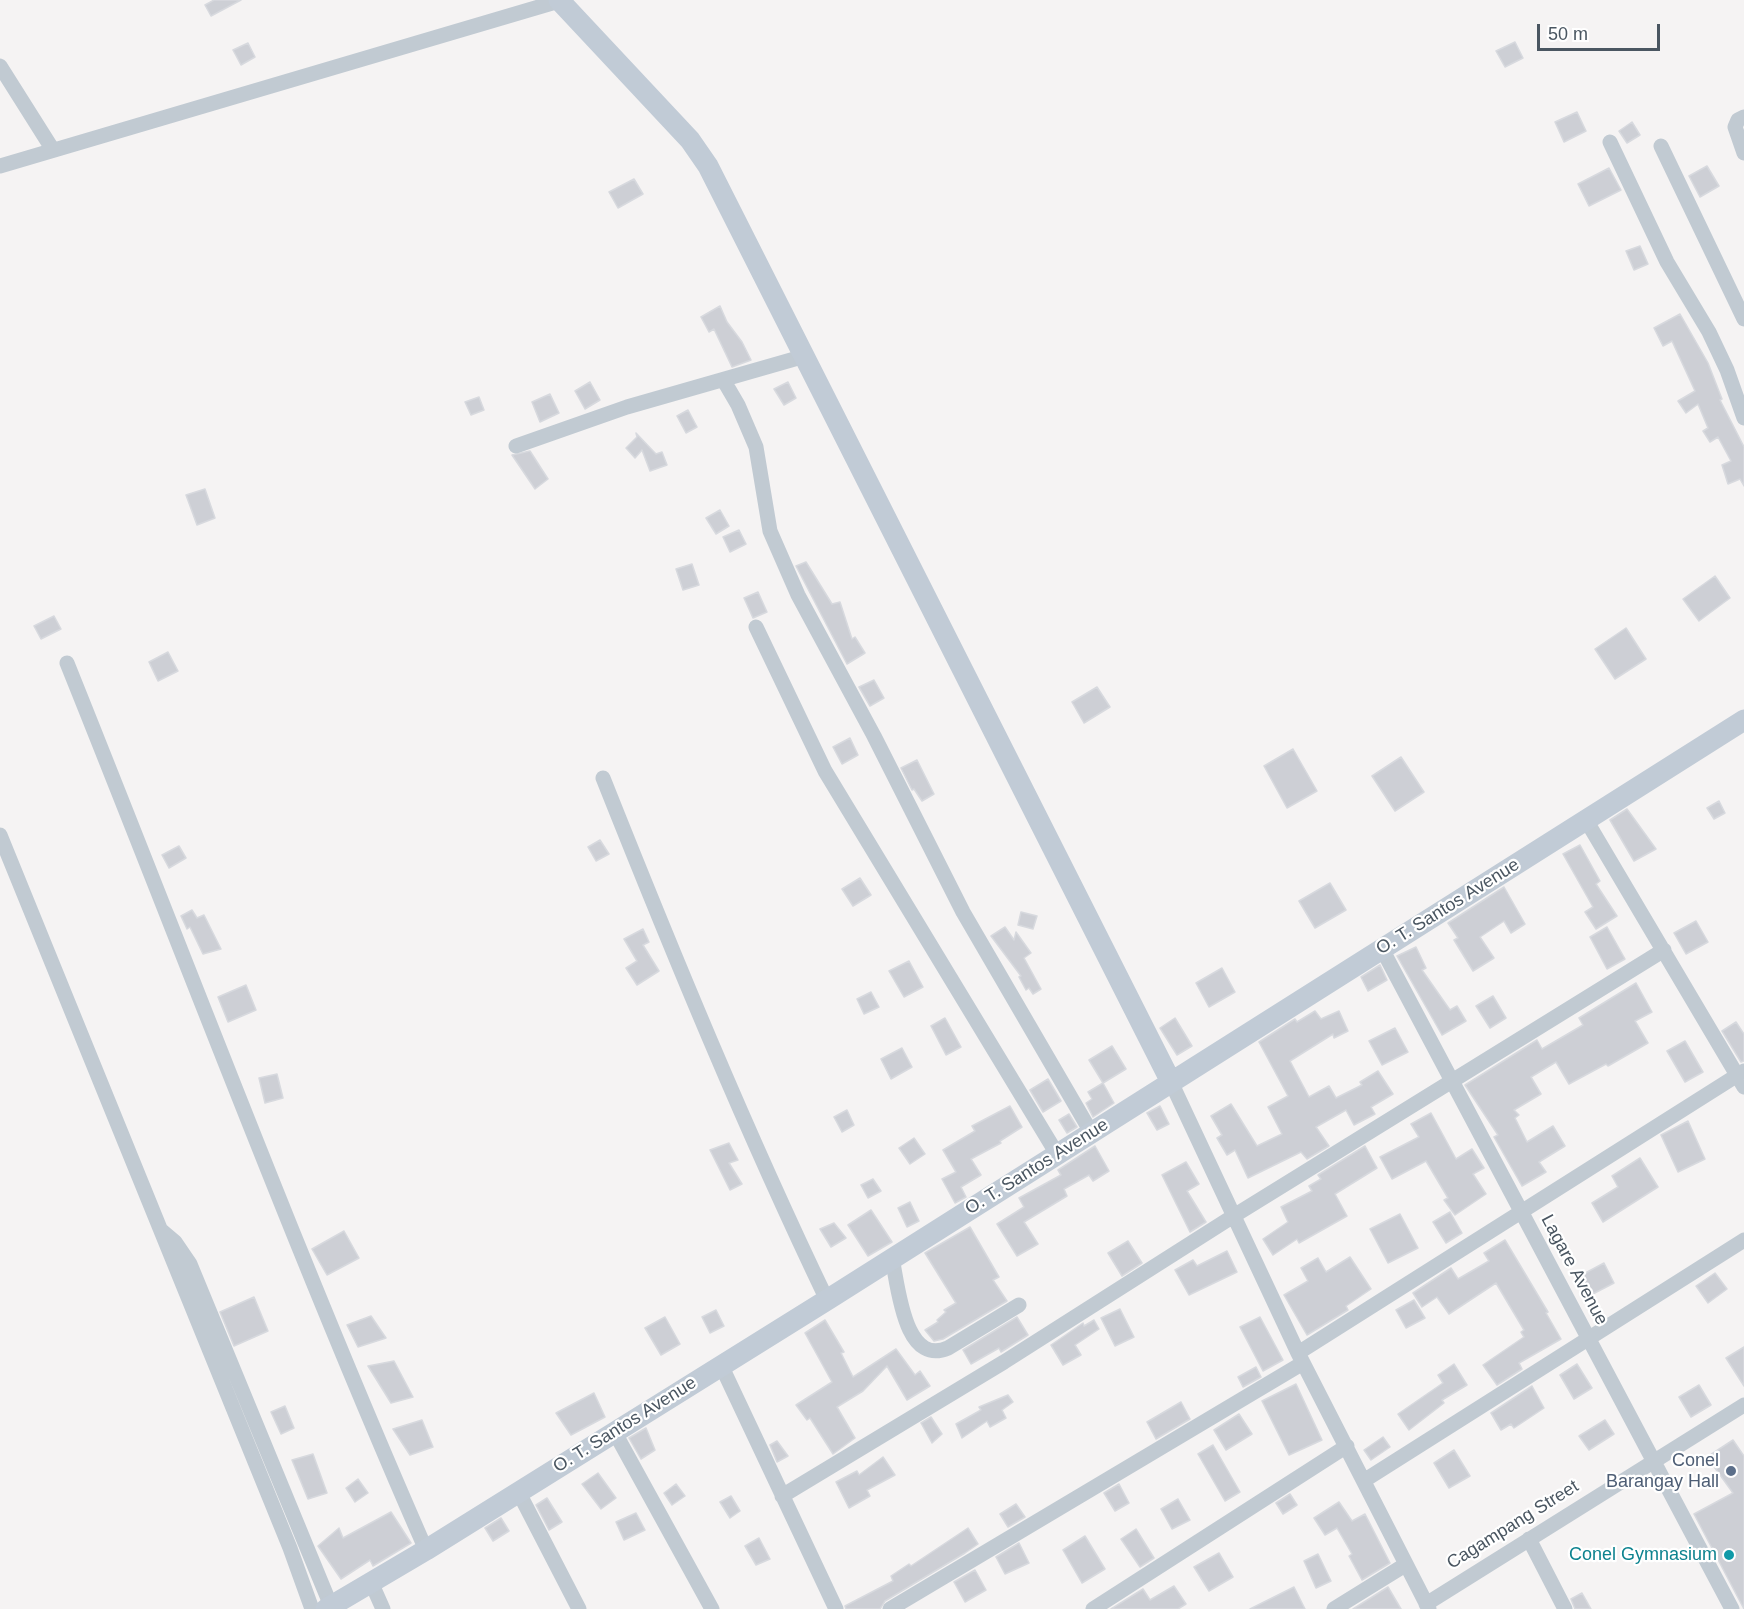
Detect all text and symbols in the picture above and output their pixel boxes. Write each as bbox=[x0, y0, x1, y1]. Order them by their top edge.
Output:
scale bar bbox=[1540, 12, 1663, 50]
text: 50 m bbox=[1548, 24, 1588, 44]
street label: O. T. Santos Avenue bbox=[1372, 854, 1524, 960]
street label: O. T. Santos Avenue bbox=[961, 1114, 1113, 1220]
street label: Lagare Avenue bbox=[1536, 1211, 1612, 1329]
street label: O. T. Santos Avenue bbox=[549, 1372, 701, 1478]
place label: Conel Barangay Hall bbox=[1606, 1450, 1719, 1492]
marker: Conel Barangay Hall bbox=[1724, 1464, 1738, 1478]
street label: Cagampang Street bbox=[1443, 1476, 1583, 1574]
place label: Conel Gymnasium bbox=[1569, 1544, 1717, 1566]
marker: Conel Gymnasium bbox=[1722, 1548, 1736, 1562]

